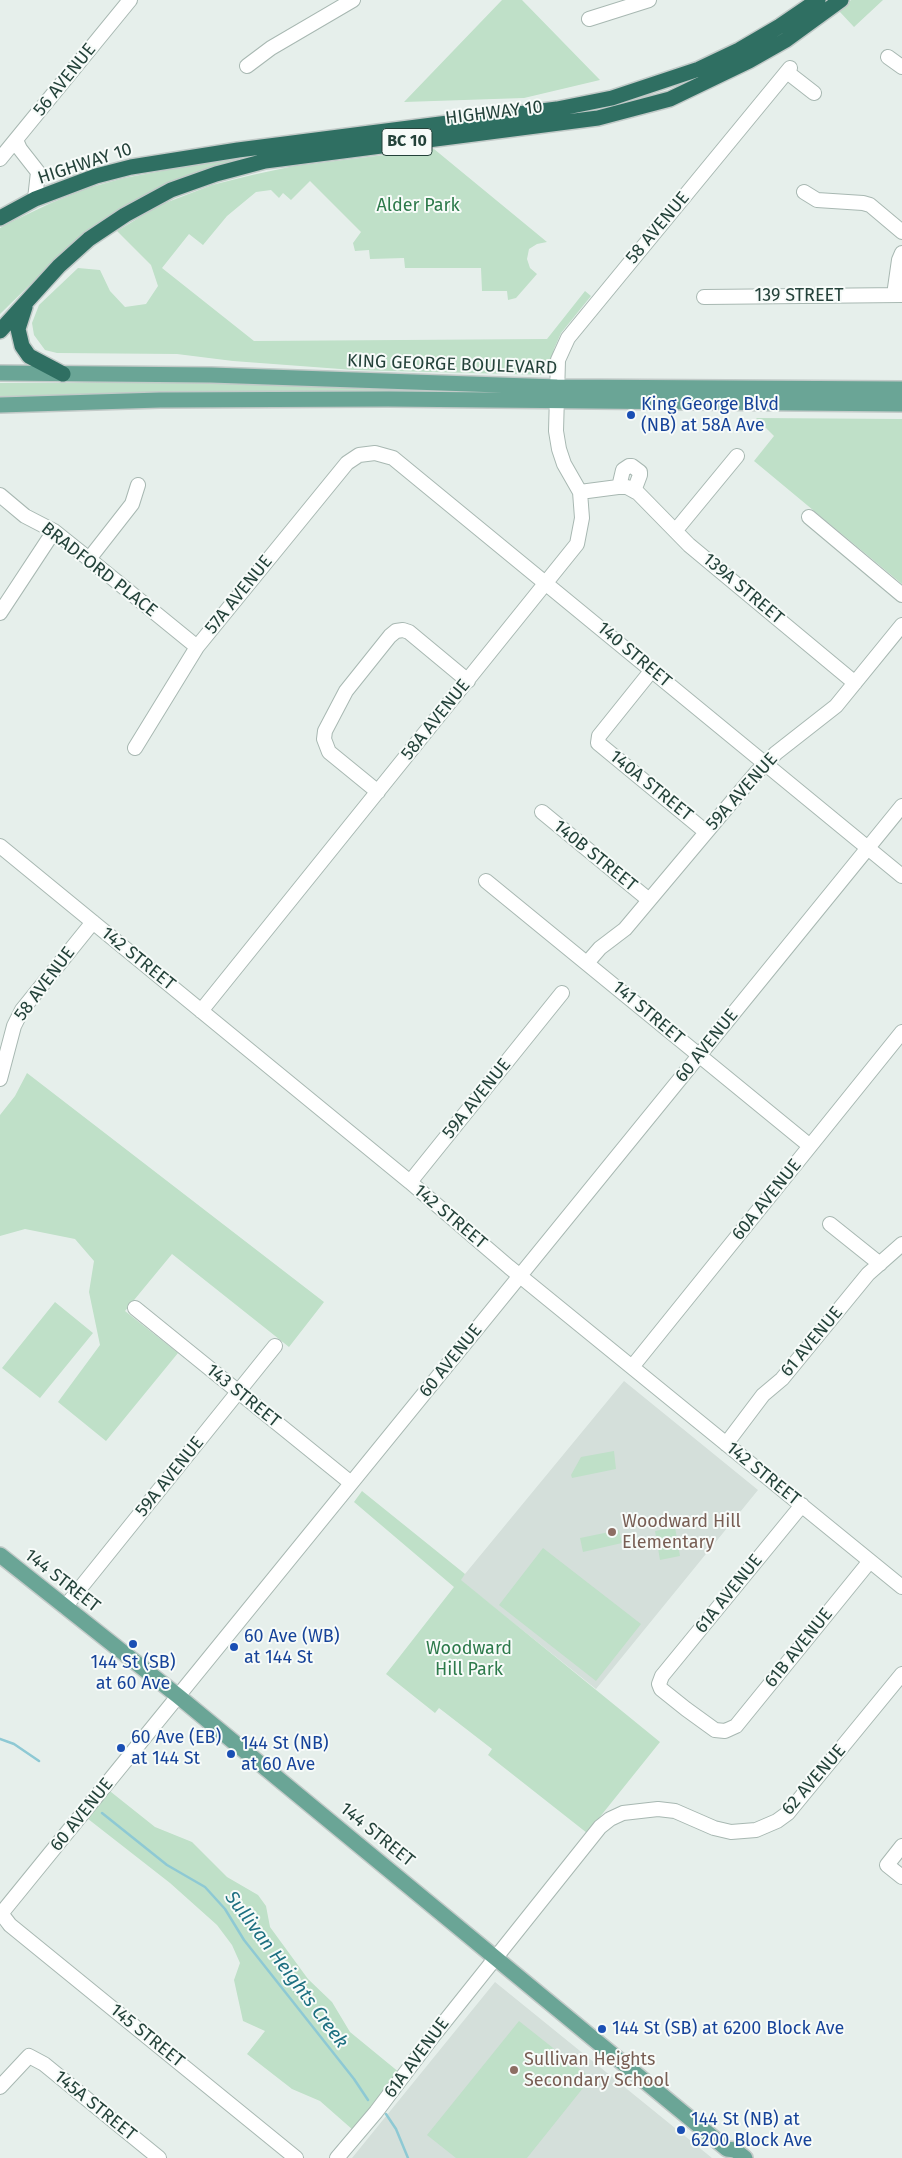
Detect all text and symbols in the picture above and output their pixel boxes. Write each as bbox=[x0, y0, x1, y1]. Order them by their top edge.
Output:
street label: 56 AVENUE bbox=[29, 39, 101, 121]
street label: HIGHWAY 10 bbox=[444, 96, 544, 130]
road number: BC 10 bbox=[382, 128, 432, 156]
street label: HIGHWAY 10 bbox=[35, 139, 135, 189]
street label: 58 AVENUE bbox=[622, 188, 694, 268]
park label: Alder Park bbox=[376, 195, 460, 217]
street label: 139 STREET bbox=[755, 285, 843, 307]
street label: KING GEORGE BOULEVARD bbox=[346, 351, 558, 379]
place label: King George Blvd (NB) at 58A Ave bbox=[641, 394, 779, 436]
marker: King George Blvd (NB) at 58A Ave bbox=[625, 409, 637, 421]
street label: BRADFORD PLACE bbox=[37, 518, 161, 622]
street label: 139A STREET bbox=[698, 549, 788, 629]
street label: 57A AVENUE bbox=[201, 551, 277, 639]
street label: 140 STREET bbox=[592, 618, 676, 692]
street label: 58A AVENUE bbox=[397, 675, 475, 765]
street label: 140A STREET bbox=[605, 746, 697, 826]
street label: 59A AVENUE bbox=[702, 749, 782, 835]
street label: 140B STREET bbox=[549, 816, 641, 896]
street label: 142 STREET bbox=[97, 923, 179, 995]
street label: 58 AVENUE bbox=[10, 943, 80, 1025]
street label: 141 STREET bbox=[608, 977, 688, 1049]
street label: 60 AVENUE bbox=[671, 1005, 743, 1087]
street label: 59A AVENUE bbox=[438, 1055, 516, 1143]
street label: 60A AVENUE bbox=[728, 1155, 806, 1245]
street label: 142 STREET bbox=[409, 1180, 491, 1254]
street label: 61 AVENUE bbox=[776, 1303, 848, 1381]
street label: 60 AVENUE bbox=[415, 1320, 487, 1402]
street label: 143 STREET bbox=[202, 1360, 284, 1432]
street label: 59A AVENUE bbox=[131, 1433, 209, 1521]
street label: 142 STREET bbox=[722, 1438, 804, 1510]
place label: Woodward Hill Elementary bbox=[622, 1511, 741, 1554]
marker: Woodward Hill Elementary bbox=[606, 1526, 618, 1538]
street label: 144 STREET bbox=[20, 1545, 104, 1617]
street label: 61A AVENUE bbox=[691, 1550, 767, 1638]
street label: 61B AVENUE bbox=[760, 1604, 838, 1692]
place label: 60 Ave (WB) at 144 St bbox=[244, 1626, 340, 1668]
marker: 144 St (SB) at 60 Ave bbox=[127, 1638, 139, 1650]
park label: Woodward Hill Park bbox=[426, 1638, 512, 1680]
marker: 60 Ave (WB) at 144 St bbox=[228, 1641, 240, 1653]
place label: 144 St (SB) at 60 Ave bbox=[90, 1652, 176, 1695]
place label: 60 Ave (EB) at 144 St bbox=[131, 1727, 221, 1770]
place label: 144 St (NB) at 60 Ave bbox=[241, 1733, 329, 1776]
street label: 62 AVENUE bbox=[777, 1740, 851, 1820]
marker: 60 Ave (EB) at 144 St bbox=[115, 1742, 127, 1754]
marker: 144 St (NB) at 60 Ave bbox=[225, 1748, 237, 1760]
street label: 60 AVENUE bbox=[46, 1774, 118, 1856]
street label: 144 STREET bbox=[335, 1798, 419, 1872]
water label: Sullivan Heights Creek bbox=[220, 1887, 352, 2053]
street label: 145 STREET bbox=[106, 2000, 188, 2072]
street label: 61A AVENUE bbox=[380, 2014, 454, 2102]
place label: 144 St (SB) at 6200 Block Ave bbox=[612, 2018, 844, 2040]
marker: 144 St (SB) at 6200 Block Ave bbox=[596, 2023, 608, 2035]
place label: Sullivan Heights Secondary School bbox=[524, 2049, 669, 2092]
marker: Sullivan Heights Secondary School bbox=[508, 2064, 520, 2076]
street label: 145A STREET bbox=[50, 2066, 140, 2146]
place label: 144 St (NB) at 6200 Block Ave bbox=[691, 2109, 812, 2152]
marker: 144 St (NB) at 6200 Block Ave bbox=[675, 2124, 687, 2136]

